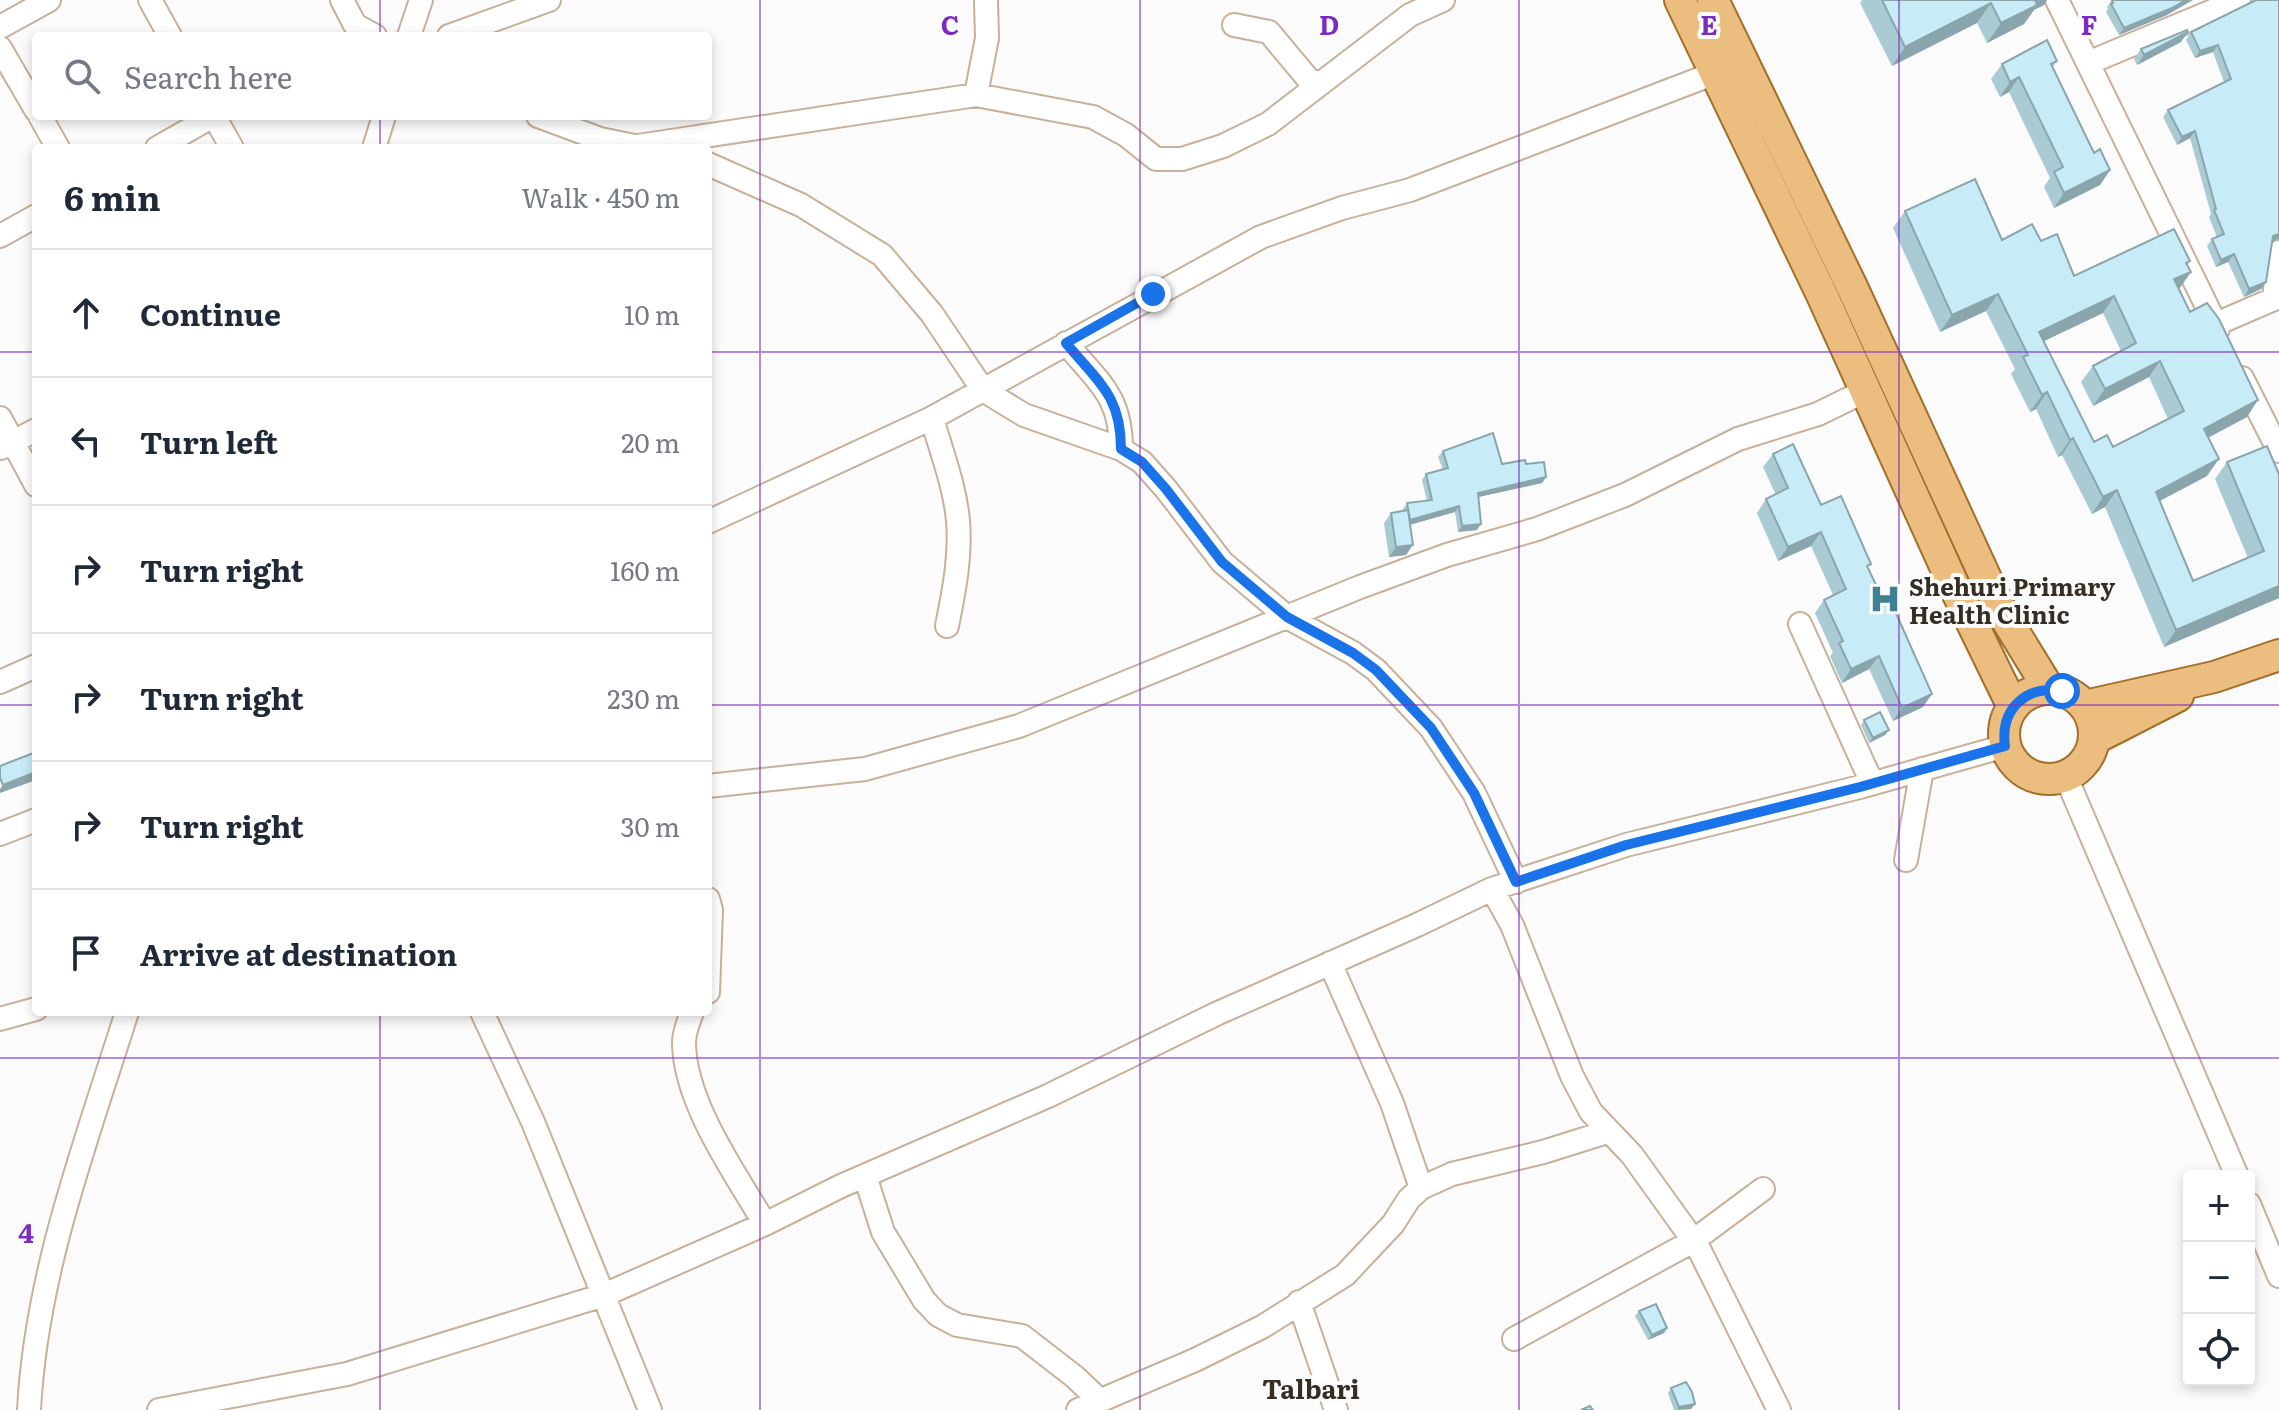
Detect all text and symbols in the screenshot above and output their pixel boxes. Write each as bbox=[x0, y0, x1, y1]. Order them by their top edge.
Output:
text: C bbox=[941, 4, 959, 43]
text: D bbox=[1319, 4, 1339, 43]
text: E bbox=[1700, 4, 1718, 43]
text: F bbox=[2081, 4, 2097, 43]
search box bbox=[32, 32, 712, 120]
icon: search bbox=[60, 54, 104, 98]
text: Search here bbox=[124, 54, 292, 98]
text: 6 min bbox=[64, 171, 161, 221]
text: Walk · 450 m bbox=[521, 177, 680, 216]
route end bbox=[1135, 276, 1171, 312]
icon: ahead bbox=[64, 291, 108, 335]
text: Continue bbox=[140, 291, 281, 335]
text: 10 m bbox=[624, 294, 680, 333]
icon: left bbox=[64, 419, 108, 463]
text: Turn left bbox=[140, 419, 278, 463]
text: 20 m bbox=[621, 422, 680, 461]
icon: right bbox=[64, 547, 108, 591]
text: Turn right bbox=[140, 547, 304, 591]
text: 160 m bbox=[610, 550, 680, 589]
place label: Shehuri Primary Health Clinic bbox=[1909, 568, 2115, 631]
hospital icon: Shehuri Primary Health Clinic bbox=[1868, 582, 1902, 616]
route start bbox=[2044, 673, 2080, 709]
icon: right bbox=[64, 675, 108, 719]
text: Turn right bbox=[140, 675, 304, 719]
text: 230 m bbox=[607, 678, 680, 717]
icon: right bbox=[64, 803, 108, 847]
text: Turn right bbox=[140, 803, 304, 847]
text: 30 m bbox=[620, 806, 680, 845]
icon: arrive bbox=[64, 931, 108, 975]
text: Arrive at destination bbox=[140, 931, 457, 975]
map controls bbox=[2183, 1170, 2255, 1386]
button: + bbox=[2183, 1170, 2255, 1242]
text: 4 bbox=[18, 1212, 34, 1251]
button: − bbox=[2183, 1242, 2255, 1314]
button: locate bbox=[2183, 1314, 2255, 1386]
district label: Talbari bbox=[1262, 1368, 1360, 1407]

